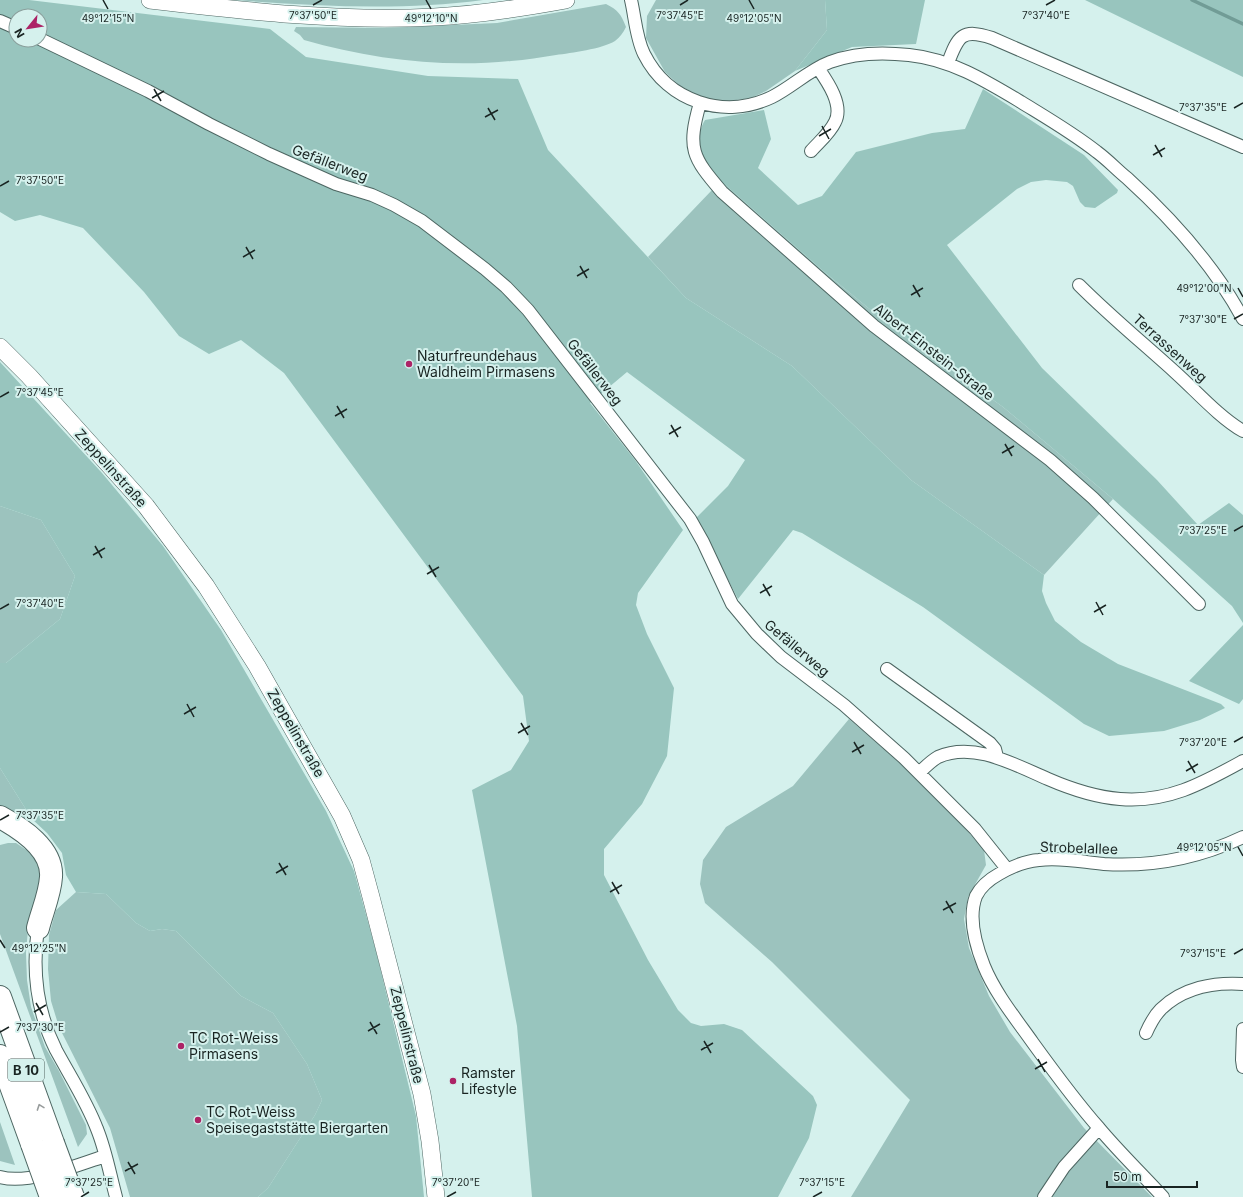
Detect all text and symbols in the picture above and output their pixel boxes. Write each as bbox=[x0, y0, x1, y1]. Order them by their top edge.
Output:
north arrow bbox=[8, 8, 48, 48]
text: 7°37'50"E bbox=[289, 9, 337, 21]
text: 7°37'45"E bbox=[656, 9, 704, 21]
text: 7°37'40"E bbox=[1022, 9, 1070, 21]
text: 49°12'15"N bbox=[82, 12, 134, 24]
text: 49°12'10"N bbox=[405, 12, 457, 24]
text: 49°12'05"N bbox=[727, 12, 781, 24]
text: N bbox=[11, 26, 27, 40]
text: 7°37'35"E bbox=[1179, 101, 1227, 113]
street label: Gefällerweg bbox=[290, 140, 370, 185]
text: 7°37'50"E bbox=[16, 174, 64, 186]
text: 49°12'00"N bbox=[1176, 282, 1232, 294]
street label: Albert-Einstein-Straße bbox=[871, 299, 998, 404]
street label: Terrassenweg bbox=[1130, 310, 1211, 385]
text: 7°37'30"E bbox=[1179, 313, 1227, 325]
street label: Gefällerweg bbox=[564, 335, 627, 408]
place label: Naturfreundehaus Waldheim Pirmasens bbox=[417, 347, 555, 380]
marker: Naturfreundehaus Waldheim Pirmasens bbox=[404, 359, 414, 369]
text: 7°37'45"E bbox=[16, 386, 64, 398]
street label: Zeppelinstraße bbox=[72, 425, 151, 510]
text: 7°37'25"E bbox=[1179, 524, 1227, 536]
text: 7°37'40"E bbox=[16, 597, 64, 609]
street label: Gefällerweg bbox=[761, 615, 833, 680]
street label: Zeppelinstraße bbox=[264, 686, 329, 780]
text: 7°37'20"E bbox=[1179, 736, 1227, 748]
text: 7°37'35"E bbox=[16, 809, 64, 821]
street label: Strobelallee bbox=[1040, 838, 1118, 857]
text: 49°12'05"N bbox=[1177, 841, 1231, 853]
text: 49°12'25"N bbox=[12, 942, 66, 954]
text: 7°37'15"E bbox=[1180, 947, 1226, 959]
street label: Zeppelinstraße bbox=[387, 985, 428, 1085]
text: 7°37'30"E bbox=[16, 1021, 64, 1033]
place label: TC Rot-Weiss Pirmasens bbox=[189, 1029, 278, 1062]
marker: TC Rot-Weiss Pirmasens bbox=[176, 1041, 186, 1051]
road number: B 10 bbox=[8, 1059, 44, 1081]
place label: Ramster Lifestyle bbox=[461, 1064, 517, 1097]
marker: Ramster Lifestyle bbox=[448, 1076, 458, 1086]
one-way arrow bbox=[36, 1103, 44, 1110]
place label: TC Rot-Weiss Speisegaststätte Biergarten bbox=[206, 1103, 388, 1136]
marker: TC Rot-Weiss Speisegaststätte Biergarten bbox=[193, 1115, 203, 1125]
scale bar bbox=[1107, 1163, 1197, 1189]
text: 50 m bbox=[1113, 1169, 1142, 1184]
text: 7°37'25"E bbox=[65, 1176, 113, 1188]
text: 7°37'20"E bbox=[432, 1176, 480, 1188]
text: 7°37'15"E bbox=[799, 1176, 845, 1188]

